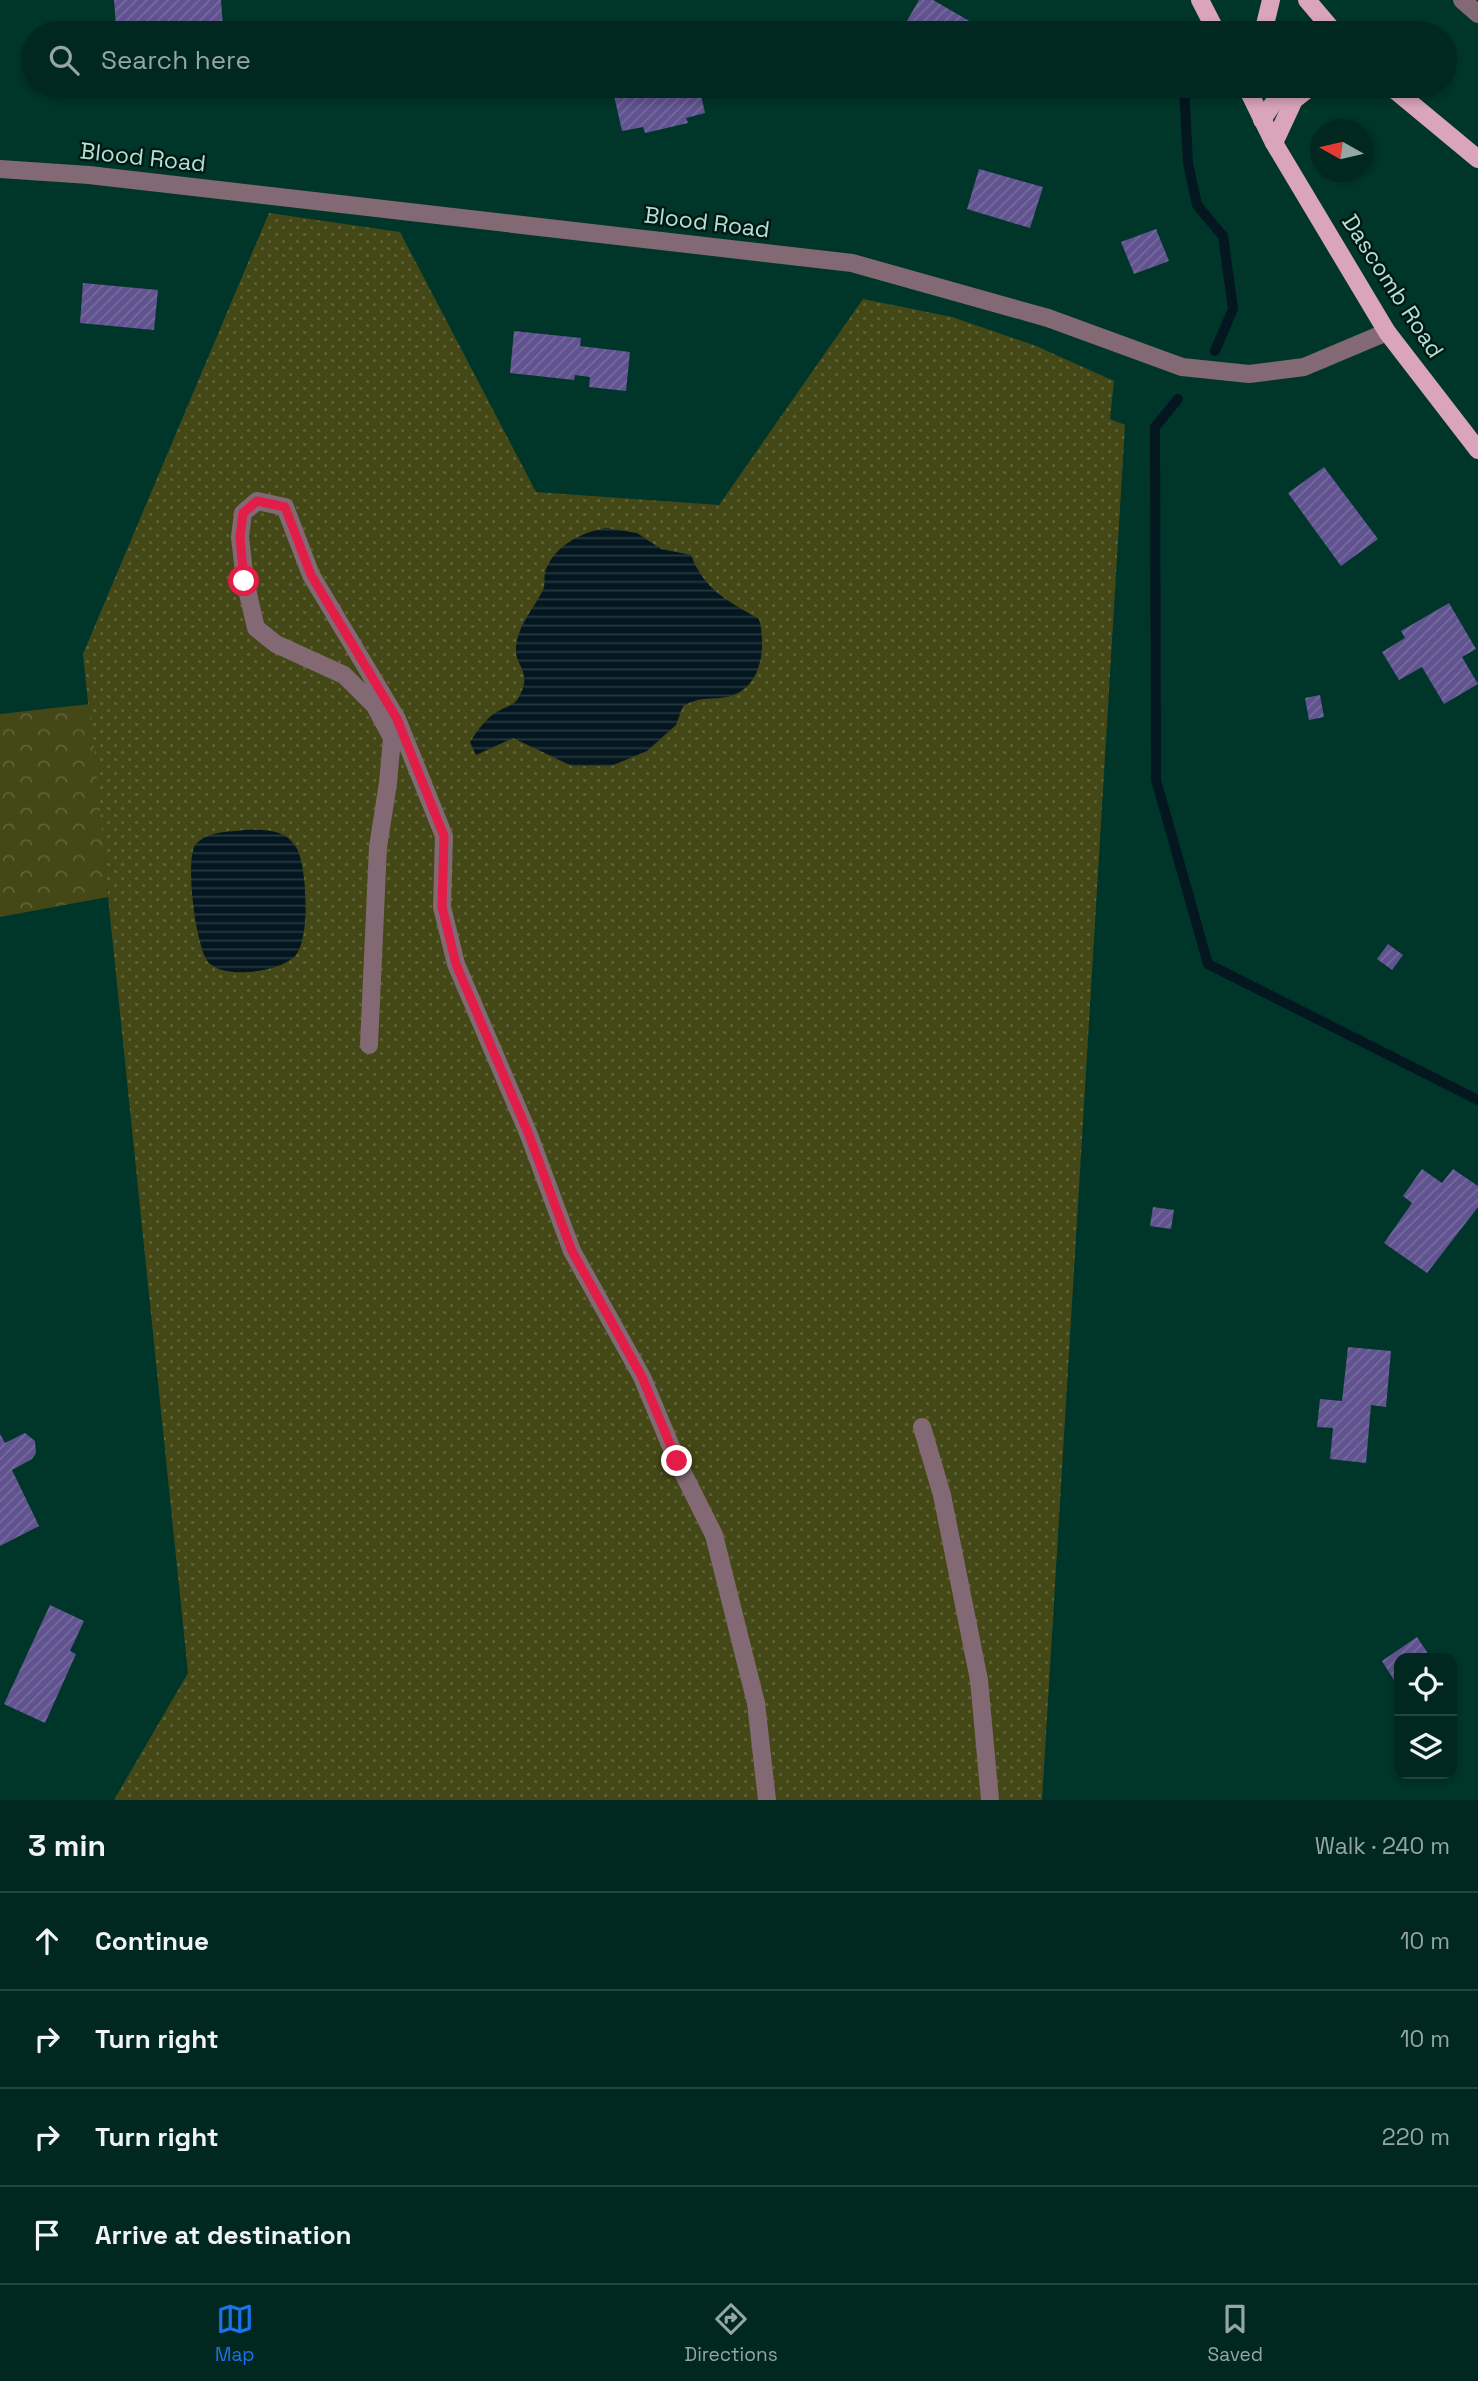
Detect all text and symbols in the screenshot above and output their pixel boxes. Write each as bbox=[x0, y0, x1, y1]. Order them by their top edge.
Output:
search box bbox=[21, 21, 1457, 98]
icon: search bbox=[45, 41, 83, 79]
text: Search here bbox=[101, 43, 251, 77]
north arrow bbox=[1310, 119, 1373, 182]
street label: Blood Road bbox=[79, 135, 207, 179]
street label: Blood Road bbox=[642, 199, 772, 245]
street label: Dascomb Road bbox=[1335, 208, 1451, 364]
route start bbox=[228, 565, 259, 596]
route end bbox=[661, 1445, 692, 1476]
map controls bbox=[1394, 1653, 1457, 1779]
button: locate bbox=[1394, 1653, 1457, 1716]
button: layers bbox=[1394, 1716, 1457, 1779]
text: 3 min bbox=[28, 1826, 106, 1865]
text: Walk · 240 m bbox=[1315, 1831, 1450, 1861]
icon: ahead bbox=[28, 1922, 66, 1960]
text: Continue bbox=[95, 1924, 209, 1958]
text: 10 m bbox=[1400, 1926, 1450, 1956]
icon: right bbox=[28, 2020, 66, 2058]
text: Turn right bbox=[95, 2022, 219, 2056]
text: 10 m bbox=[1400, 2024, 1450, 2054]
icon: right bbox=[28, 2118, 66, 2156]
text: Turn right bbox=[95, 2120, 219, 2154]
text: 220 m bbox=[1382, 2122, 1450, 2152]
icon: arrive bbox=[28, 2216, 66, 2254]
text: Arrive at destination bbox=[95, 2218, 352, 2252]
tab: Map bbox=[215, 2300, 255, 2367]
tab: Directions bbox=[685, 2300, 778, 2367]
tab: Saved bbox=[1208, 2300, 1263, 2367]

